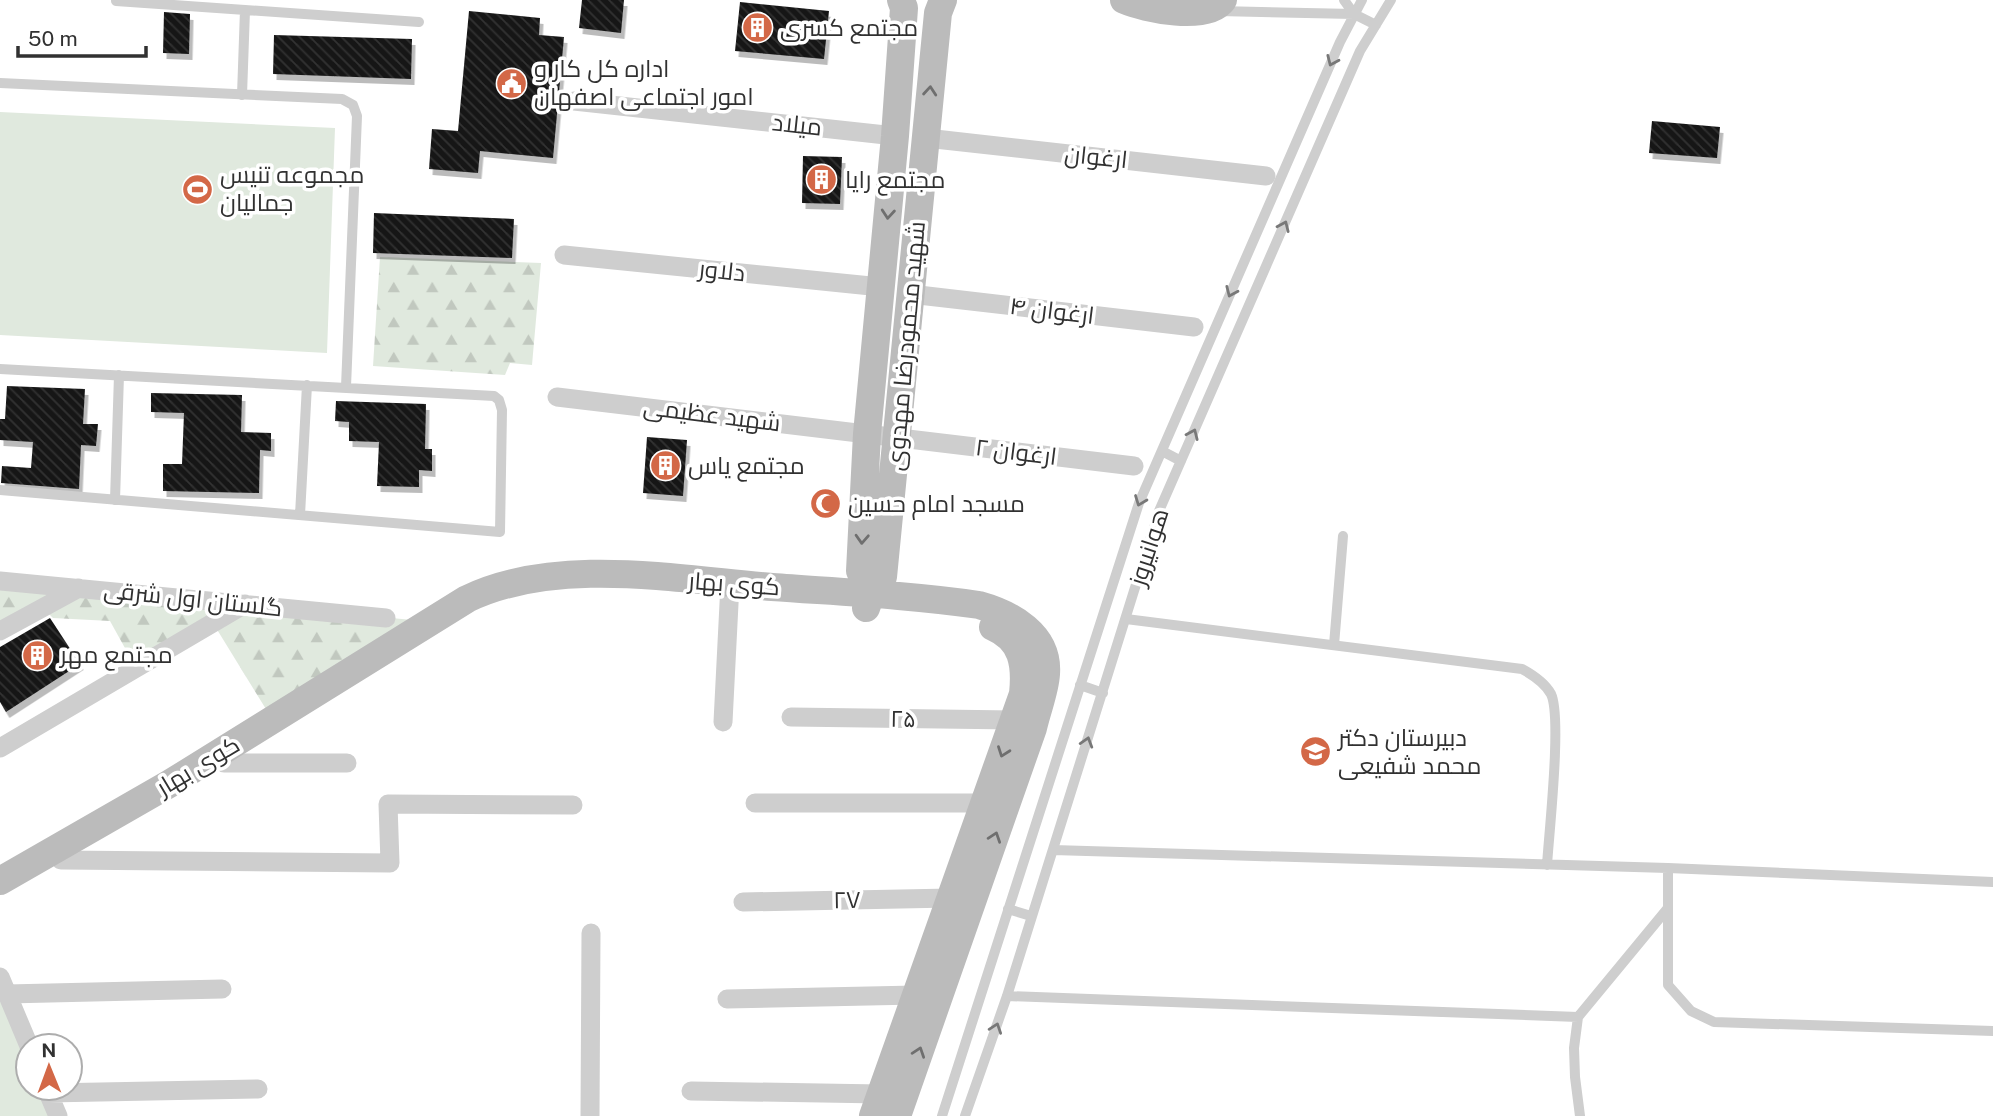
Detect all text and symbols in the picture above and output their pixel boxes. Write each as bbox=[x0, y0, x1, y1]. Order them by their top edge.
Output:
building icon: مجتمع کسری bbox=[740, 11, 774, 45]
place label: مجتمع کسری bbox=[780, 13, 918, 44]
scale bar bbox=[18, 14, 145, 58]
text: 50 m bbox=[28, 26, 78, 51]
place label: اداره کل کار و امور اجتماعی اصفهان bbox=[534, 54, 754, 111]
one-way arrow bbox=[1326, 54, 1340, 66]
public building icon: اداره کل کار و امور اجتماعی اصفهان bbox=[494, 66, 528, 100]
one-way arrow bbox=[922, 86, 937, 97]
street label: میلاد bbox=[771, 107, 824, 141]
street label: ارغوان bbox=[1063, 139, 1129, 174]
place label: مجموعه تنیس جمالیان bbox=[220, 160, 364, 217]
building icon: مجتمع رایا bbox=[805, 163, 839, 197]
place label: مجتمع رایا bbox=[845, 165, 945, 196]
sports icon: مجموعه تنیس جمالیان bbox=[180, 172, 214, 206]
one-way arrow bbox=[881, 209, 896, 220]
street label: شهید محمودرضا مهدوی bbox=[880, 220, 931, 472]
one-way arrow bbox=[1276, 220, 1290, 233]
street label: دلاور bbox=[696, 253, 747, 286]
one-way arrow bbox=[1225, 285, 1239, 297]
street label: ارغوان ۴ bbox=[1008, 291, 1096, 330]
street label: شهید عظیمی bbox=[642, 392, 782, 437]
one-way arrow bbox=[1185, 429, 1199, 441]
street label: ارغوان ۲ bbox=[974, 432, 1058, 471]
building icon: مجتمع یاس bbox=[648, 449, 682, 483]
place label: مجتمع یاس bbox=[688, 451, 805, 482]
mosque icon: مسجد امام حسین bbox=[808, 487, 842, 521]
place label: مسجد امام حسین bbox=[848, 489, 1025, 520]
one-way arrow bbox=[1135, 494, 1149, 506]
street label: هوانیروز bbox=[1122, 505, 1174, 591]
one-way arrow bbox=[855, 534, 870, 545]
street label: کوی بهار bbox=[685, 566, 781, 601]
street label: گلستان اول شرقی bbox=[102, 575, 284, 622]
building icon: مجتمع مهر bbox=[20, 638, 54, 672]
place label: مجتمع مهر bbox=[58, 640, 173, 671]
street label: ۲۵ bbox=[890, 704, 916, 732]
place label: دبیرستان دکتر محمد شفیعی bbox=[1336, 723, 1481, 780]
street label: کوی بهار bbox=[149, 729, 245, 803]
school or university icon: دبیرستان دکتر محمد شفیعی bbox=[1298, 735, 1332, 769]
one-way arrow bbox=[1079, 736, 1094, 748]
one-way arrow bbox=[997, 746, 1011, 758]
one-way arrow bbox=[987, 831, 1001, 843]
street label: ۲۷ bbox=[833, 885, 861, 913]
one-way arrow bbox=[988, 1023, 1002, 1035]
north arrow bbox=[14, 1032, 84, 1102]
text: N bbox=[41, 1039, 56, 1061]
one-way arrow bbox=[911, 1046, 925, 1058]

